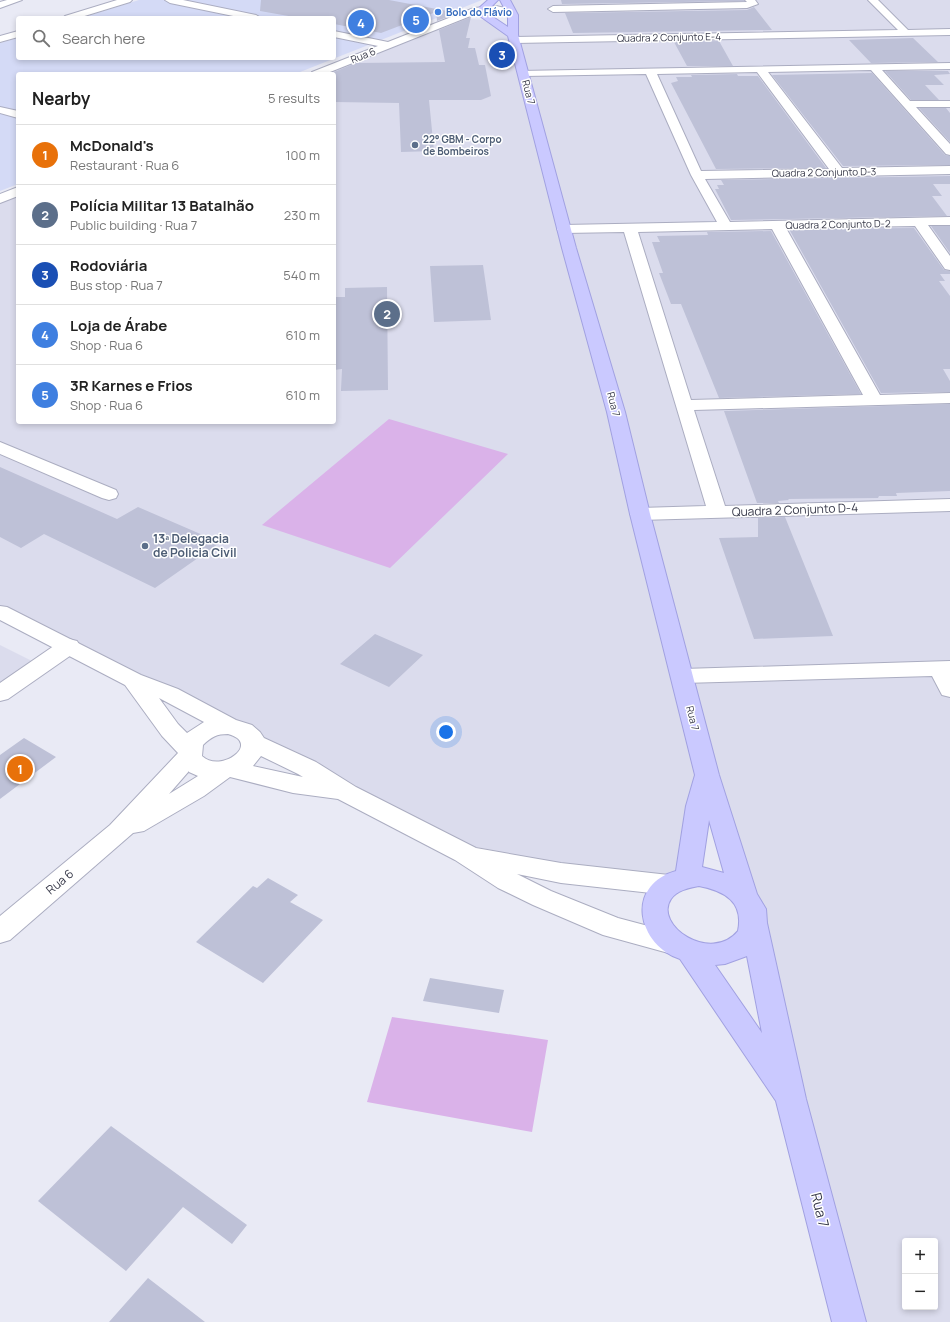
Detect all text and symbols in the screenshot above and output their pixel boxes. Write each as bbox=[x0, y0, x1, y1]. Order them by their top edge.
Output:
pin: 5 bbox=[403, 5, 429, 35]
place label: Bolo do Flávio bbox=[446, 5, 512, 19]
marker: Bolo do Flávio bbox=[433, 7, 443, 17]
pin: 4 bbox=[348, 8, 374, 38]
search box bbox=[16, 16, 336, 60]
icon: search bbox=[30, 27, 52, 49]
text: Search here bbox=[62, 28, 145, 49]
street label: Quadra 2 Conjunto E-4 bbox=[617, 29, 721, 45]
pin: 3 bbox=[489, 40, 515, 70]
street label: Rua 6 bbox=[348, 44, 378, 66]
street label: Rua 7 bbox=[519, 78, 539, 106]
text: Nearby bbox=[32, 87, 90, 110]
text: 5 results bbox=[268, 89, 320, 107]
place label: 22° GBM - Corpo de Bombeiros bbox=[423, 132, 502, 158]
text: McDonald's bbox=[70, 135, 154, 156]
marker: 22° GBM - Corpo de Bombeiros bbox=[410, 140, 420, 150]
text: 1 bbox=[42, 146, 48, 164]
text: 100 m bbox=[285, 146, 320, 164]
text: Restaurant · Rua 6 bbox=[70, 156, 179, 174]
street label: Quadra 2 Conjunto D-3 bbox=[772, 164, 876, 180]
text: Polícia Militar 13 Batalhão bbox=[70, 195, 254, 216]
text: 2 bbox=[41, 206, 49, 224]
text: 230 m bbox=[284, 206, 320, 224]
text: Public building · Rua 7 bbox=[70, 216, 197, 234]
street label: Quadra 2 Conjunto D-2 bbox=[785, 216, 891, 232]
text: Rodoviária bbox=[70, 255, 147, 276]
text: 3 bbox=[41, 266, 49, 284]
text: 540 m bbox=[283, 266, 320, 284]
text: Bus stop · Rua 7 bbox=[70, 276, 163, 294]
pin: 2 bbox=[374, 299, 400, 329]
text: Loja de Árabe bbox=[70, 315, 167, 336]
text: 4 bbox=[41, 326, 49, 344]
text: 610 m bbox=[286, 326, 320, 344]
text: Shop · Rua 6 bbox=[70, 336, 143, 354]
text: 3R Karnes e Frios bbox=[70, 375, 193, 396]
text: 5 bbox=[41, 386, 49, 404]
text: 610 m bbox=[286, 386, 320, 404]
street label: Rua 7 bbox=[604, 390, 624, 418]
text: Shop · Rua 6 bbox=[70, 396, 143, 414]
street label: Quadra 2 Conjunto D-4 bbox=[731, 499, 858, 520]
place label: 13ª Delegacia de Policia Civil bbox=[153, 530, 237, 561]
marker: 13ª Delegacia de Policia Civil bbox=[140, 541, 150, 551]
street label: Rua 7 bbox=[683, 704, 703, 732]
your location bbox=[436, 722, 456, 742]
pin: 1 bbox=[7, 754, 33, 784]
street label: Rua 6 bbox=[42, 865, 77, 898]
street label: Rua 7 bbox=[807, 1191, 834, 1229]
map controls bbox=[902, 1238, 938, 1310]
button: + bbox=[902, 1238, 938, 1274]
button: − bbox=[902, 1274, 938, 1310]

